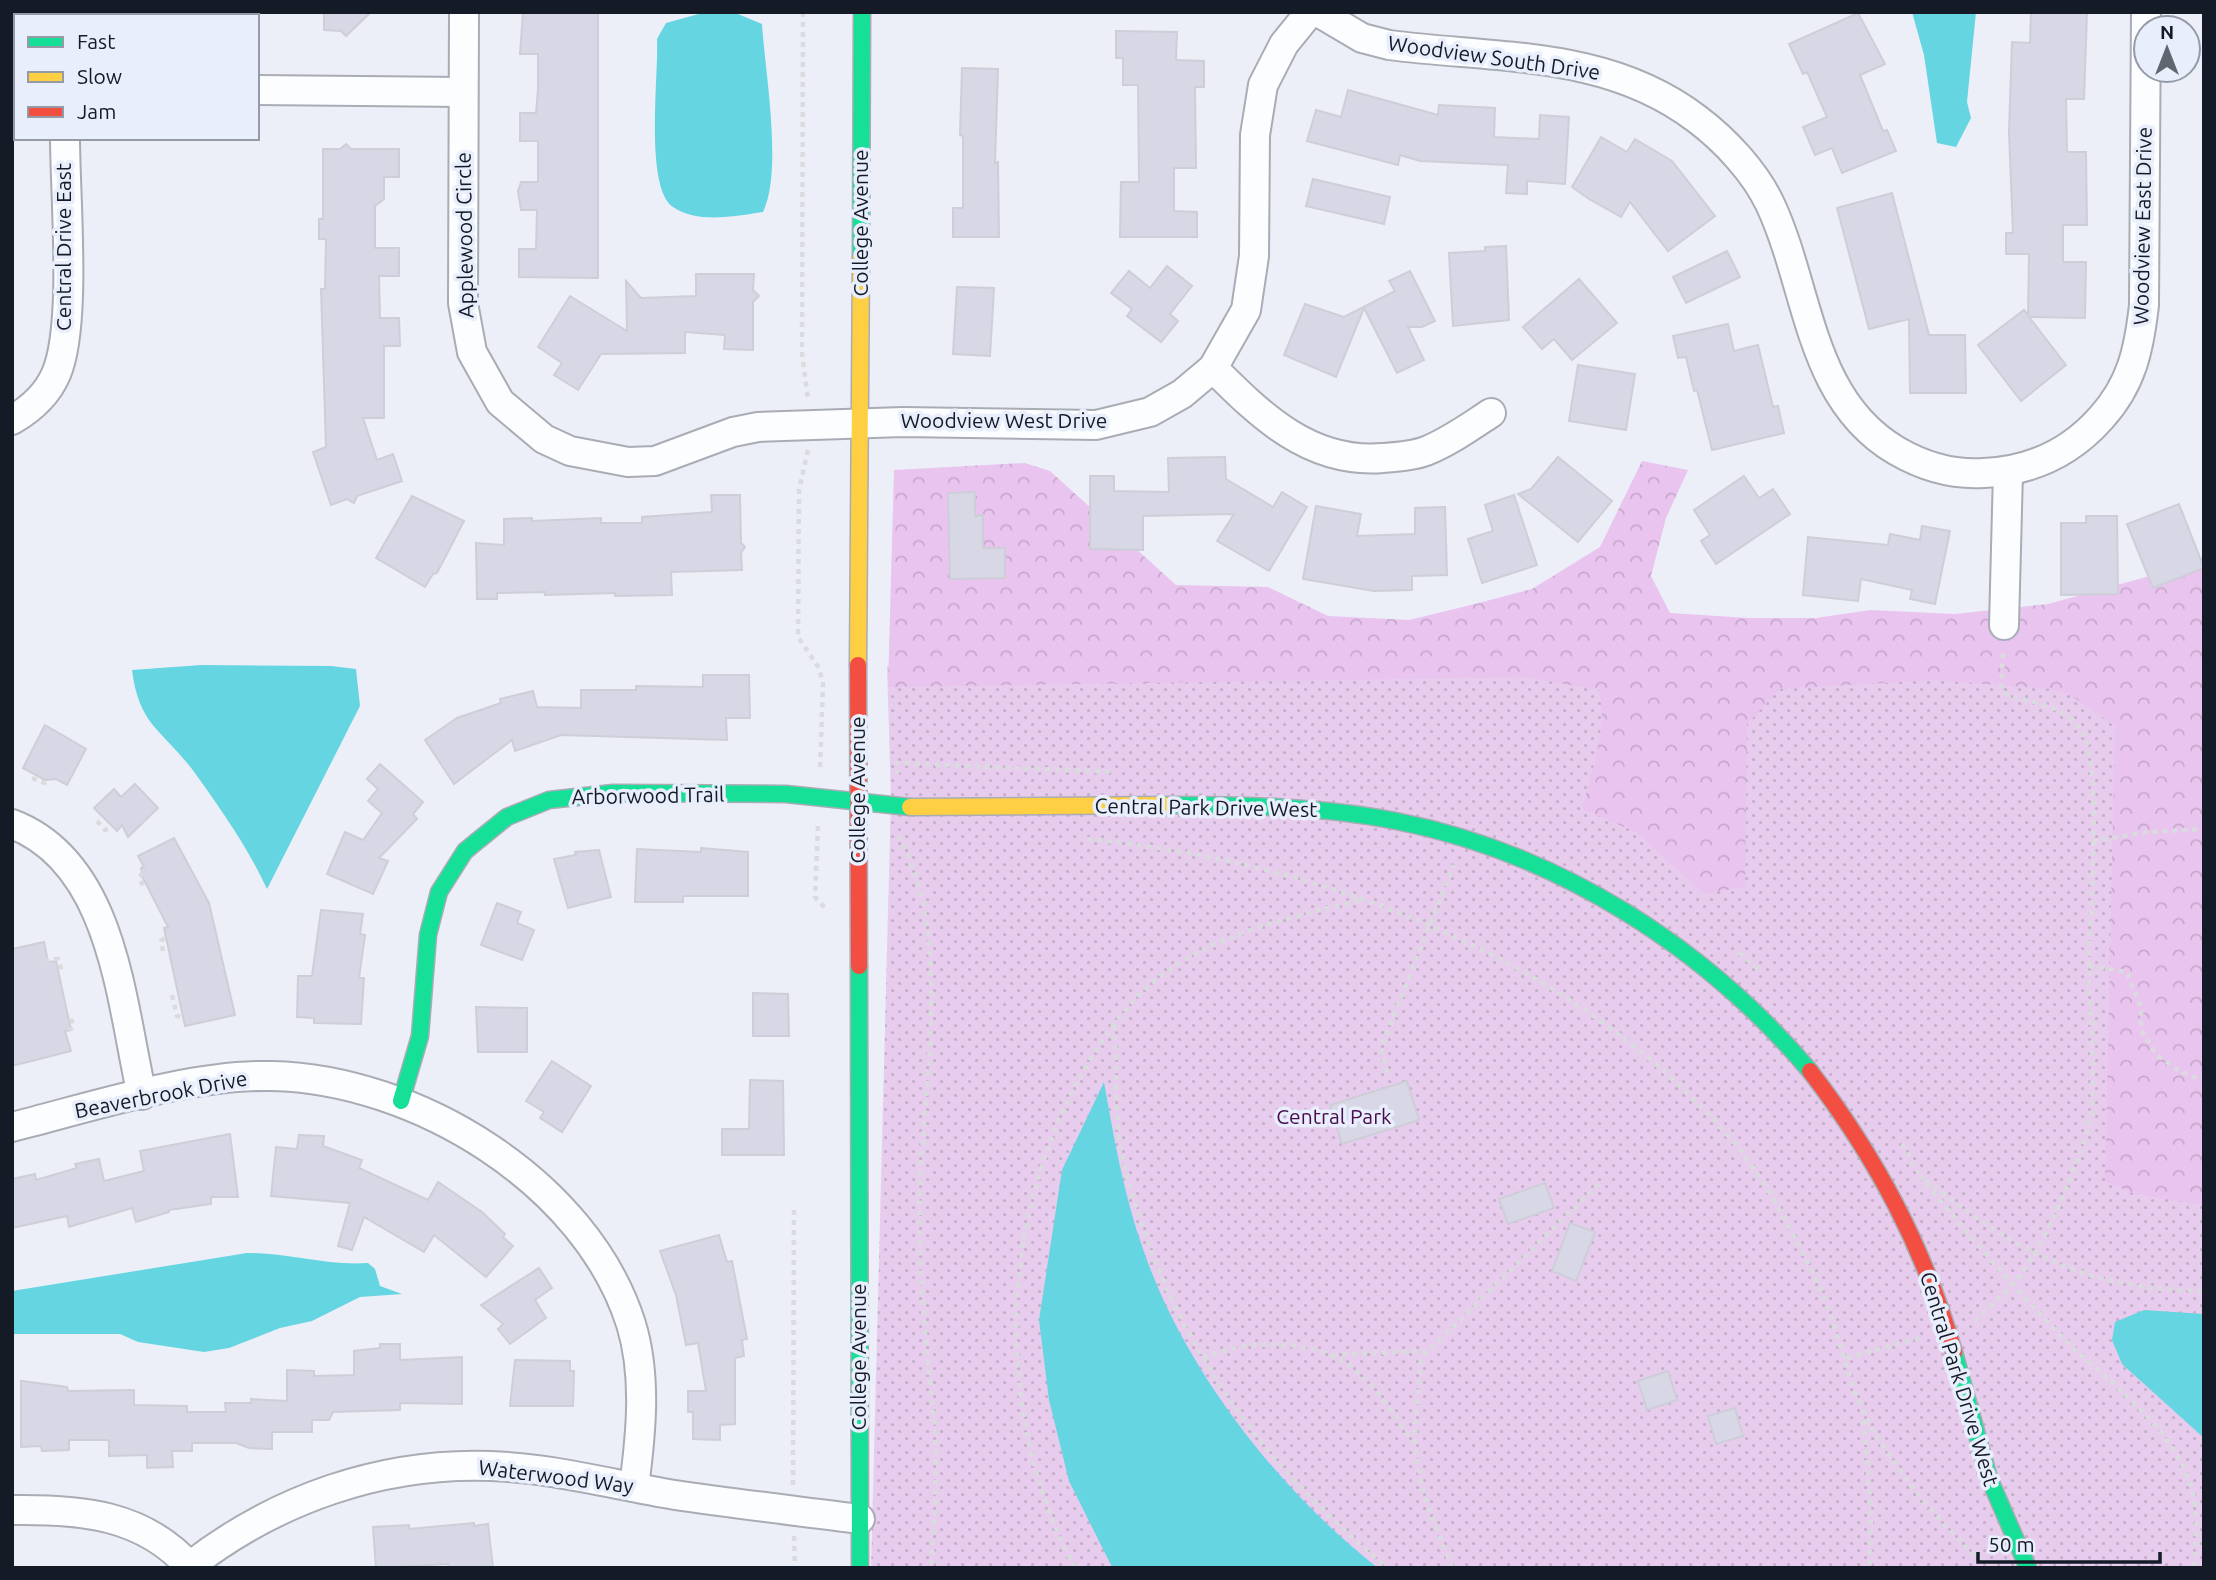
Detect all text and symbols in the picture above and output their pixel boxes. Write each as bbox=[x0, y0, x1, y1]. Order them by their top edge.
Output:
legend bbox=[14, 14, 259, 140]
north arrow bbox=[2132, 14, 2202, 84]
text: N bbox=[2160, 21, 2174, 43]
text: Fast bbox=[77, 29, 115, 53]
street label: Woodview South Drive bbox=[1387, 30, 1602, 84]
text: Slow bbox=[77, 64, 122, 88]
text: Jam bbox=[77, 99, 116, 123]
street label: Woodview East Drive bbox=[2128, 127, 2156, 325]
street label: College Avenue bbox=[848, 150, 872, 296]
street label: Applewood Circle bbox=[451, 152, 477, 318]
street label: Central Drive East bbox=[51, 163, 75, 331]
street label: Woodview West Drive bbox=[901, 408, 1107, 432]
street label: College Avenue bbox=[845, 717, 869, 863]
street label: Arborwood Trail bbox=[571, 782, 725, 808]
street label: Central Park Drive West bbox=[1094, 793, 1318, 821]
street label: Beaverbrook Drive bbox=[72, 1066, 249, 1123]
park label: Central Park bbox=[1276, 1104, 1392, 1128]
street label: Central Park Drive West bbox=[1916, 1269, 2004, 1489]
street label: College Avenue bbox=[846, 1284, 870, 1430]
street label: Waterwood Way bbox=[477, 1455, 635, 1497]
scale bar bbox=[1978, 1520, 2160, 1564]
text: 50 m bbox=[1988, 1532, 2035, 1556]

